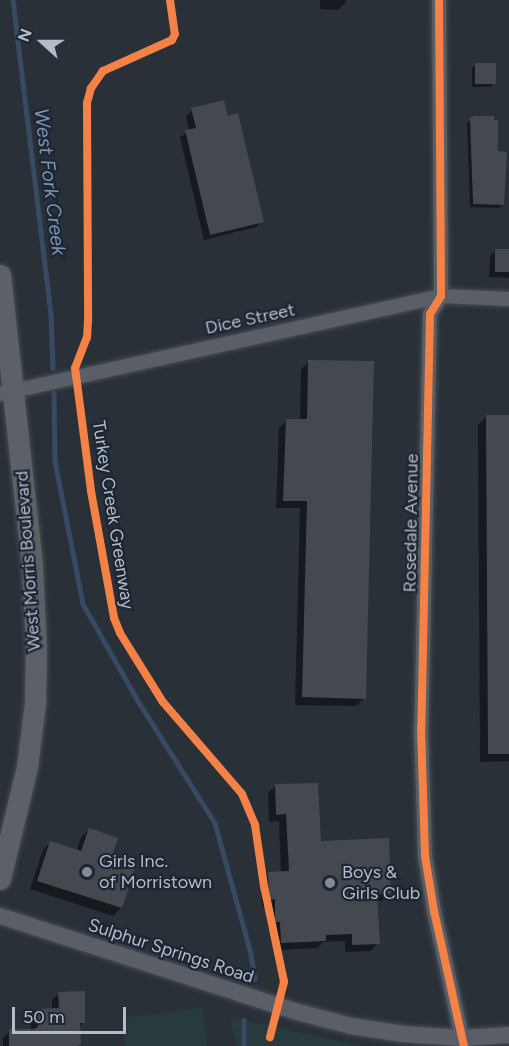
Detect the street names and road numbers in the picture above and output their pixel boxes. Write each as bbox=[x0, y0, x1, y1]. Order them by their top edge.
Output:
street label: Dice Street bbox=[203, 299, 297, 339]
street label: Turkey Creek Greenway bbox=[87, 419, 139, 611]
street label: Rosedale Avenue bbox=[399, 453, 423, 593]
street label: West Morris Boulevard bbox=[11, 470, 45, 652]
street label: Sulphur Springs Road bbox=[85, 914, 257, 988]

